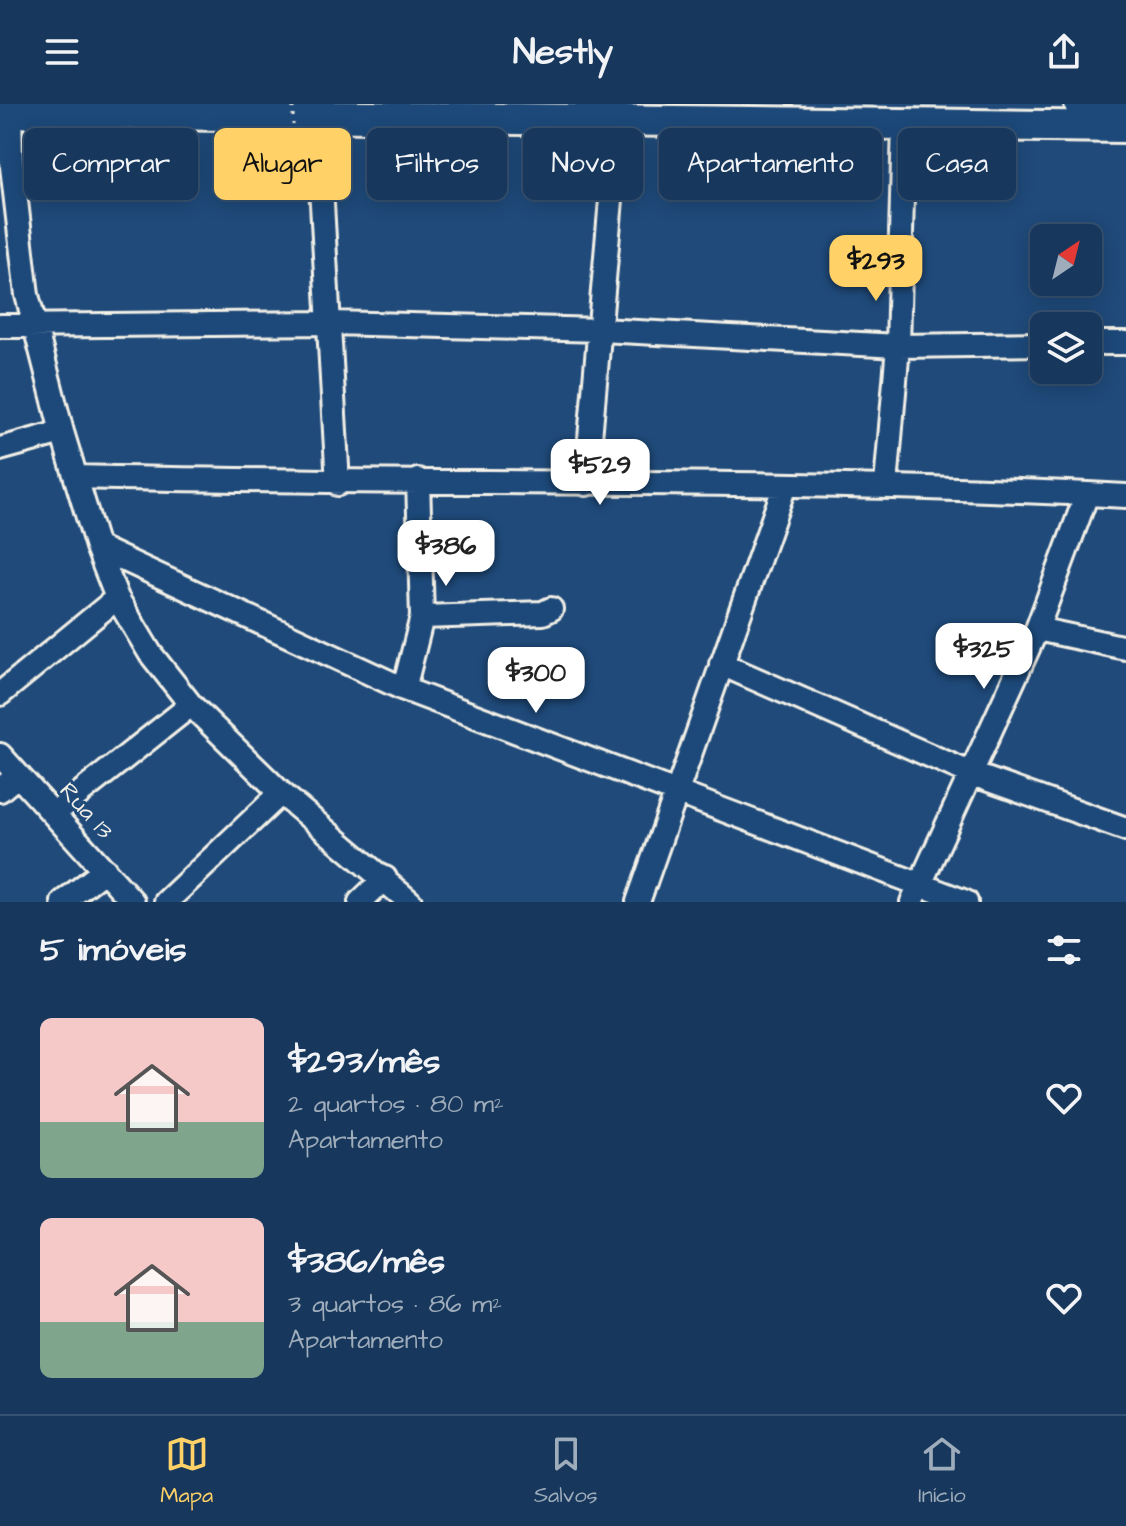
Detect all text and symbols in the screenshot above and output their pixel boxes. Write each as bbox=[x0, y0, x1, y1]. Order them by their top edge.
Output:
text: Nestly bbox=[513, 27, 613, 78]
icon: menu bbox=[40, 30, 84, 74]
icon: share bbox=[1042, 30, 1086, 74]
chip: Comprar bbox=[24, 128, 198, 200]
chip: Alugar bbox=[214, 128, 351, 200]
chip: Filtros bbox=[367, 128, 507, 200]
chip: Novo bbox=[523, 128, 643, 200]
chip: Apartamento bbox=[659, 128, 882, 200]
chip: Casa bbox=[898, 128, 1016, 200]
north arrow bbox=[1030, 224, 1102, 296]
map controls bbox=[1030, 224, 1102, 384]
pin: $293 bbox=[829, 235, 923, 303]
text: $293 bbox=[847, 243, 905, 279]
button: layers bbox=[1030, 312, 1102, 384]
pin: $529 bbox=[553, 439, 647, 507]
text: $529 bbox=[569, 447, 631, 483]
pin: $386 bbox=[399, 520, 493, 588]
text: $386 bbox=[416, 528, 476, 564]
pin: $325 bbox=[937, 623, 1031, 691]
text: $325 bbox=[954, 631, 1015, 667]
pin: $300 bbox=[489, 647, 583, 715]
text: $300 bbox=[506, 655, 566, 691]
street label: Rua 13 bbox=[51, 775, 121, 847]
text: 5 imóveis bbox=[40, 926, 187, 974]
icon: filters bbox=[1042, 928, 1086, 972]
text: $293/mês bbox=[288, 1038, 440, 1086]
icon: home bbox=[104, 1050, 200, 1146]
icon: heart bbox=[1042, 1076, 1086, 1120]
text: 2 quartos · 80 m² bbox=[288, 1086, 504, 1122]
text: Apartamento bbox=[288, 1122, 443, 1158]
text: $386/mês bbox=[288, 1238, 445, 1286]
icon: home bbox=[104, 1250, 200, 1346]
icon: heart bbox=[1042, 1276, 1086, 1320]
text: 3 quartos · 86 m² bbox=[288, 1286, 502, 1322]
text: Apartamento bbox=[288, 1322, 443, 1358]
tab: Mapa bbox=[160, 1432, 213, 1511]
tab: Salvos bbox=[534, 1432, 598, 1511]
tab: Início bbox=[918, 1432, 966, 1511]

